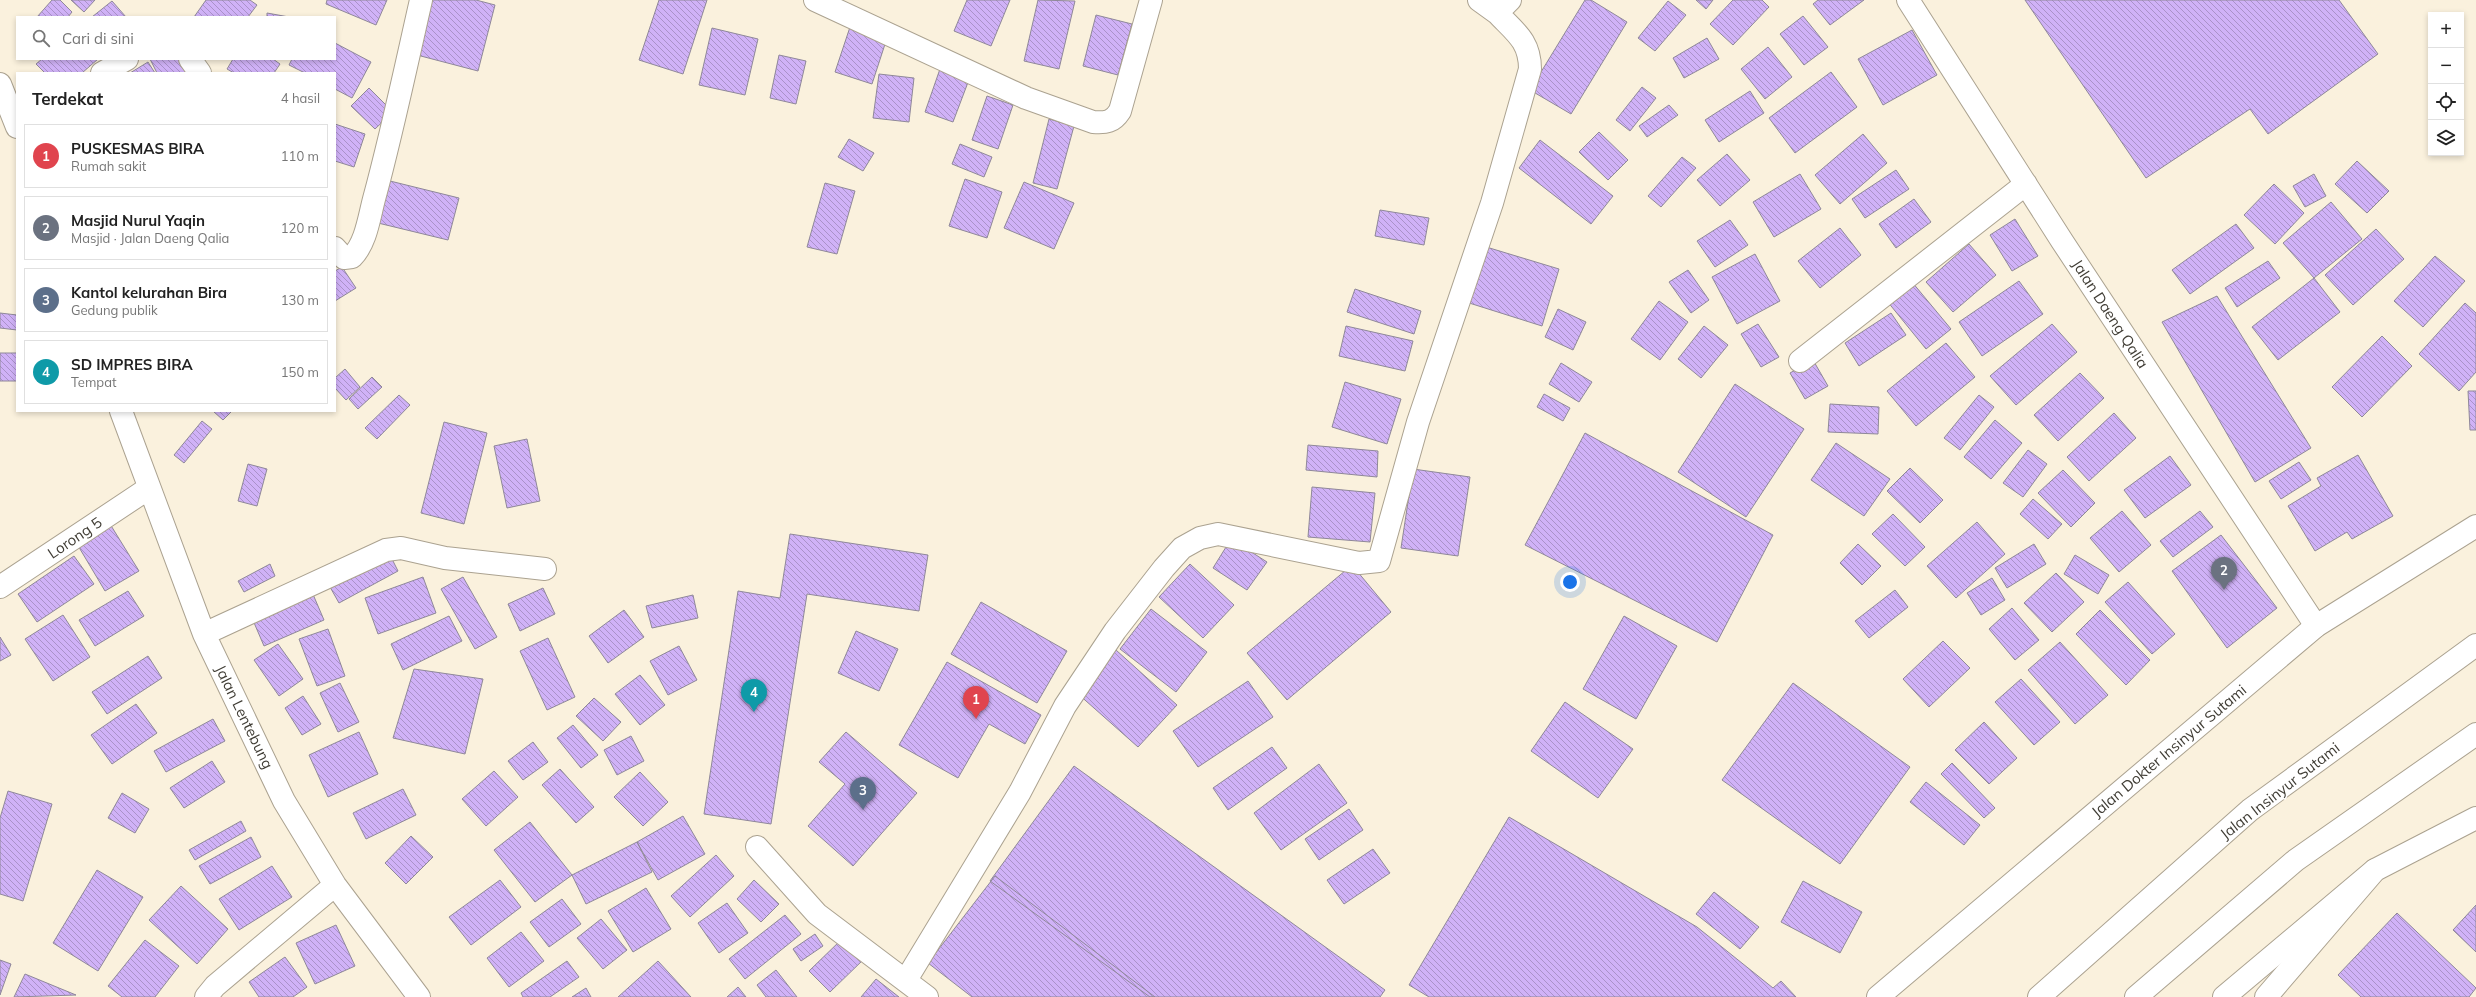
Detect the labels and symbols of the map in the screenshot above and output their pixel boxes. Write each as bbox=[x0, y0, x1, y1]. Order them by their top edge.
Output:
street label: Jalan Daeng Qalia bbox=[2068, 256, 2153, 372]
street label: Lorong 5 bbox=[44, 513, 105, 563]
pin: 2 bbox=[2211, 557, 2237, 590]
your location bbox=[1560, 572, 1580, 592]
street label: Jalan Lentebung bbox=[211, 662, 278, 772]
pin: 4 bbox=[741, 679, 767, 712]
street label: Jalan Dokter Insinyur Sutami bbox=[2087, 680, 2250, 821]
pin: 1 bbox=[963, 686, 989, 719]
street label: Jalan Insinyur Sutami bbox=[2216, 738, 2343, 843]
pin: 3 bbox=[850, 777, 876, 810]

